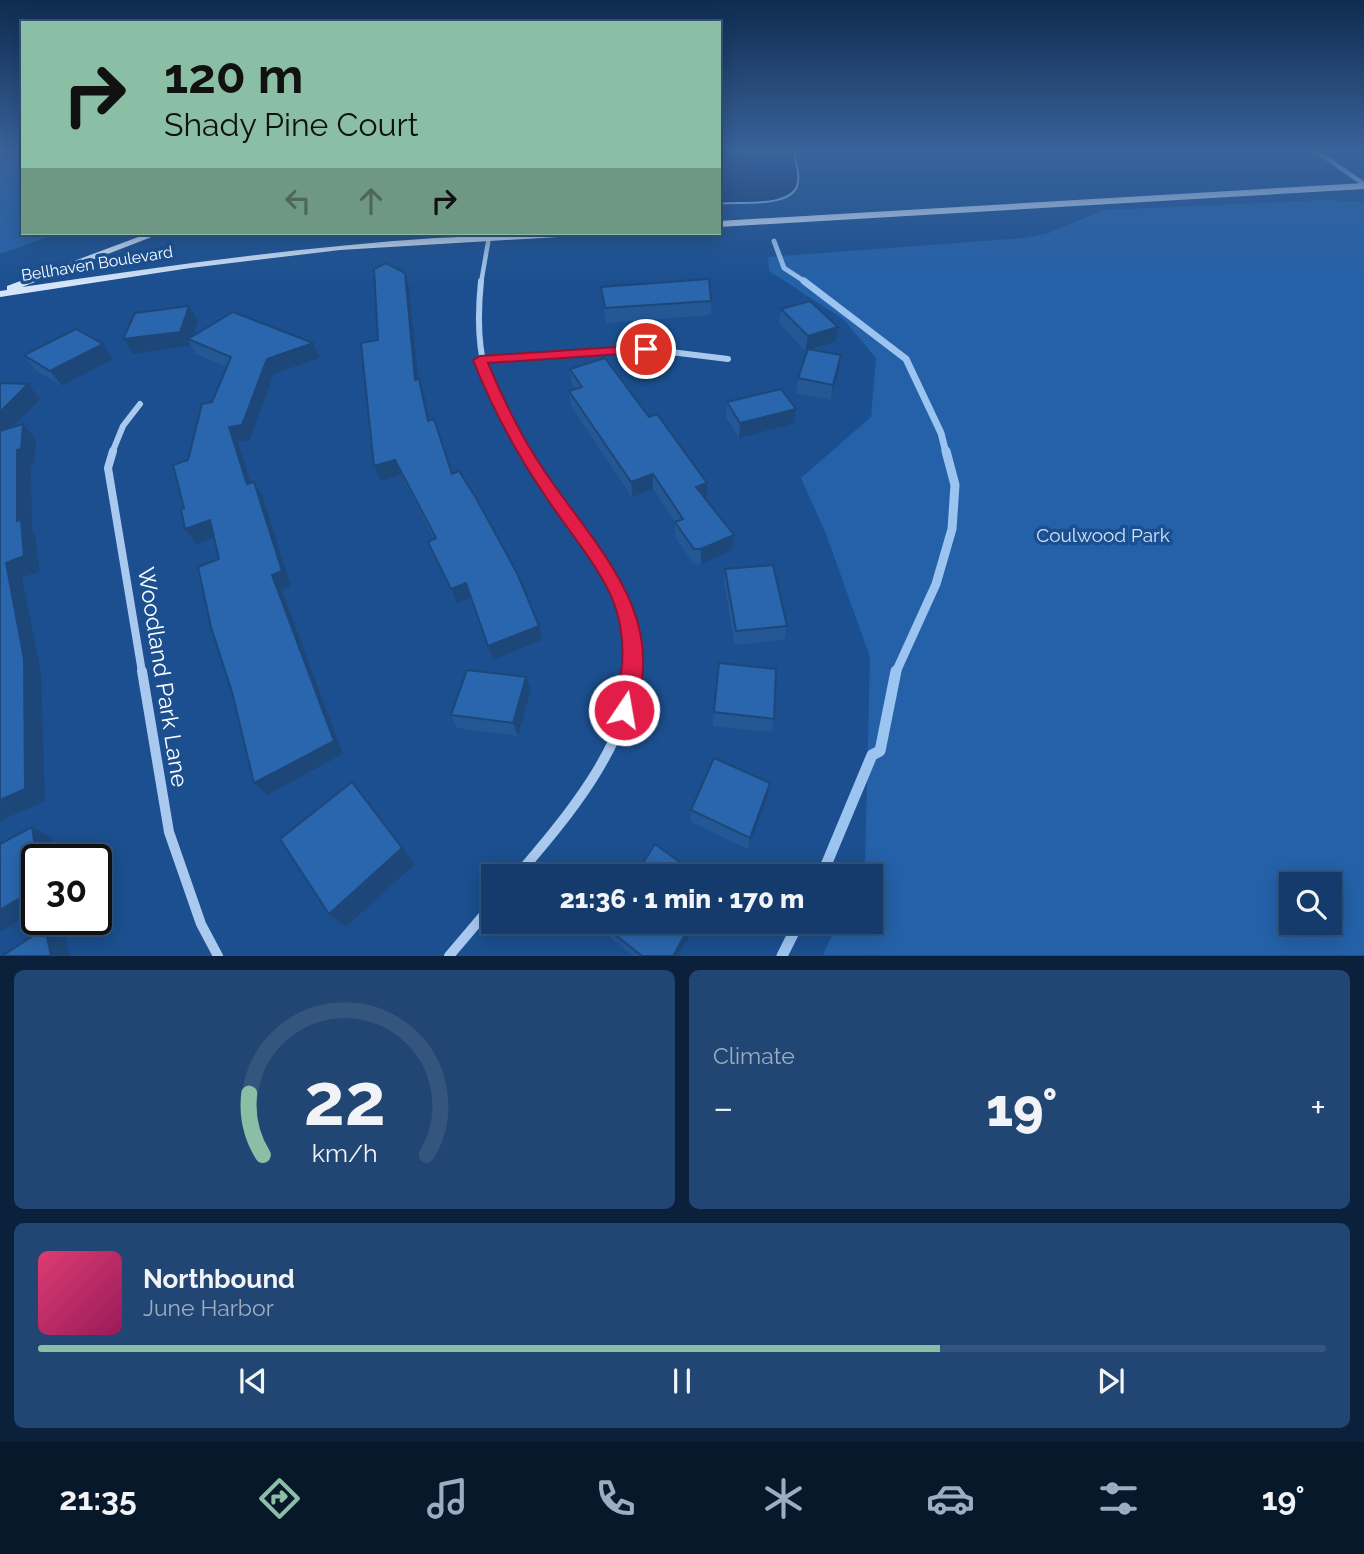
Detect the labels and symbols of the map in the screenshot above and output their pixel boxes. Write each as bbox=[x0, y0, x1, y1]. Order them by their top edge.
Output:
street label: Bellhaven Boulevard bbox=[20, 242, 174, 285]
pin bbox=[616, 319, 676, 379]
park label: Coulwood Park bbox=[1036, 524, 1170, 546]
street label: Woodland Park Lane bbox=[133, 565, 194, 789]
position arrow bbox=[587, 673, 661, 747]
speed limit sign: 30 bbox=[21, 844, 112, 935]

